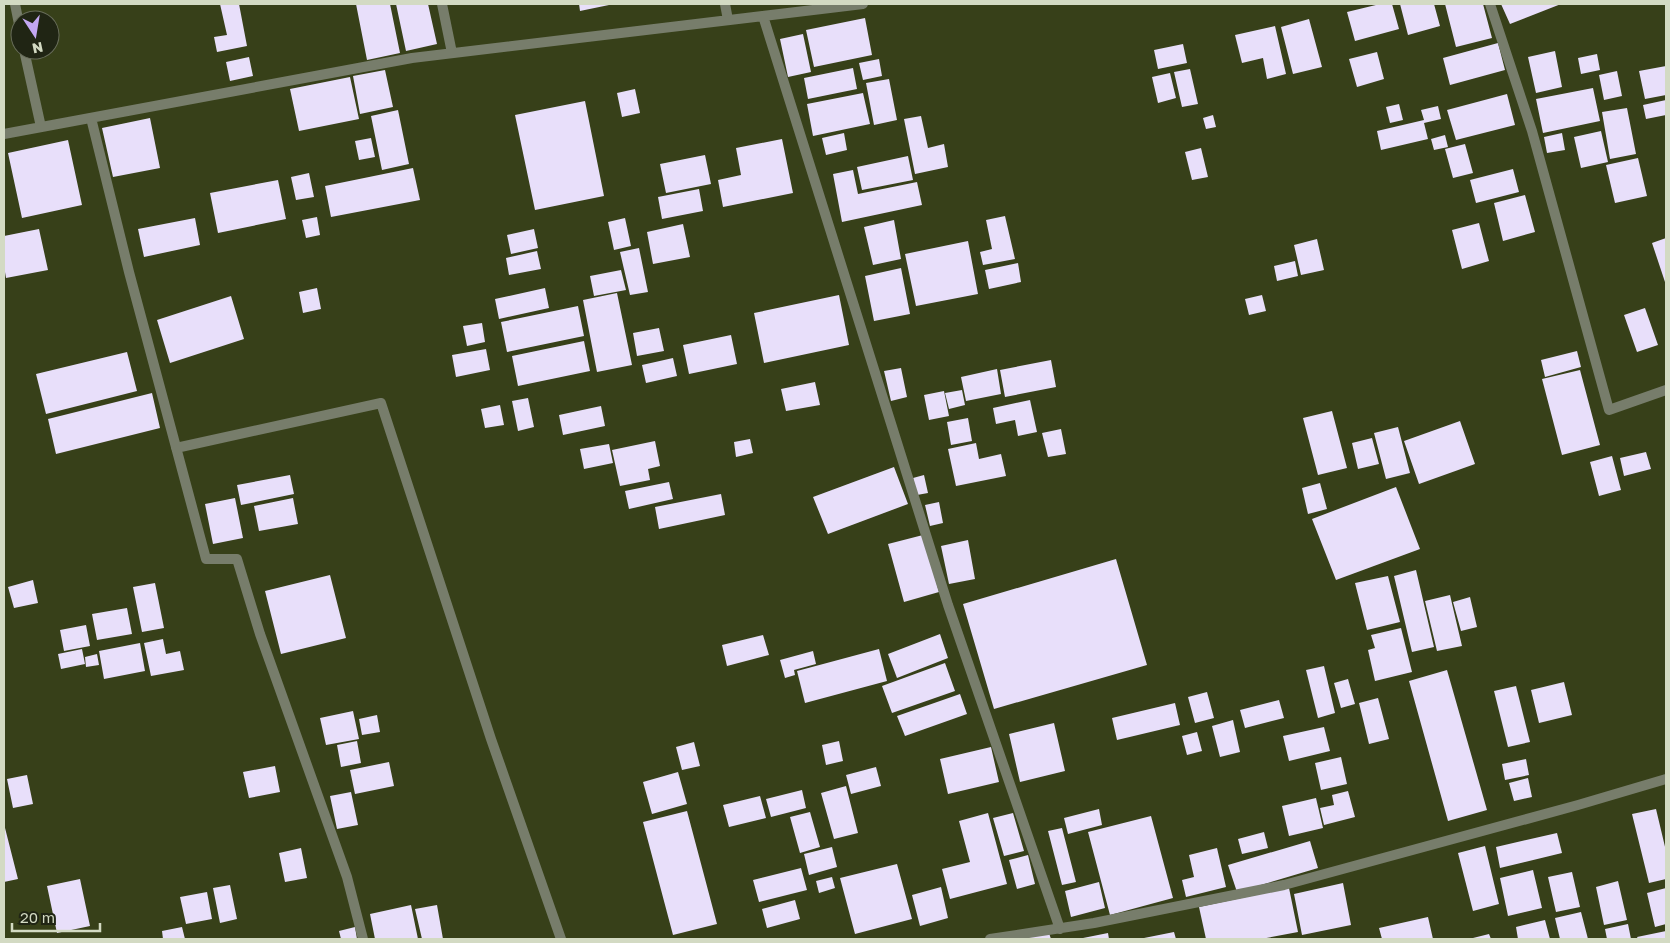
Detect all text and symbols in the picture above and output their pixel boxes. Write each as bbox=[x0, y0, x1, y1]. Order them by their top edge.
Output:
north arrow bbox=[10, 10, 60, 60]
text: N bbox=[31, 39, 45, 58]
scale bar bbox=[12, 900, 100, 932]
text: 20 m bbox=[20, 908, 55, 926]

